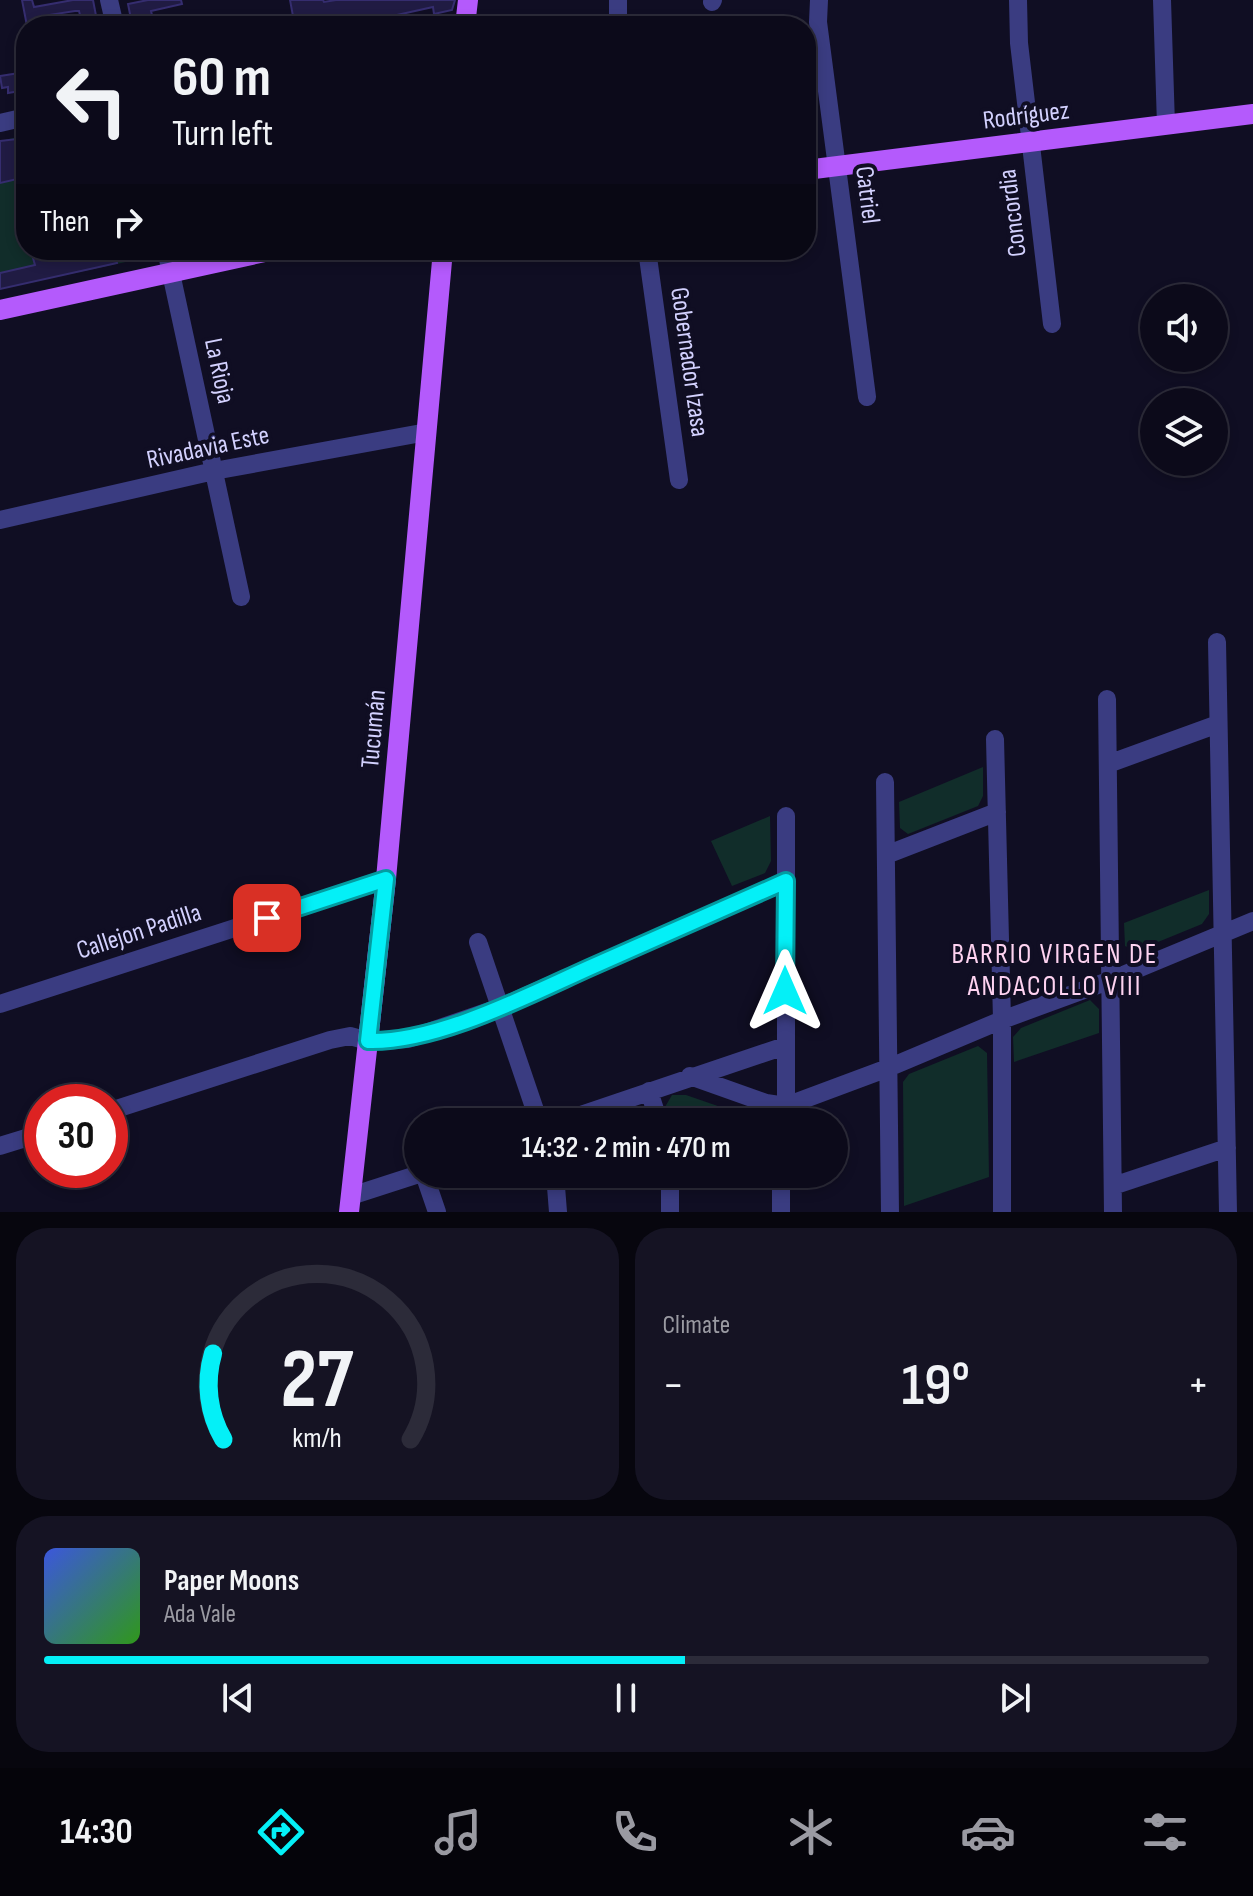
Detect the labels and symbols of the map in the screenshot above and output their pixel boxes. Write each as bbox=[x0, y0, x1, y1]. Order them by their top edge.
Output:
street label: Rodríguez bbox=[981, 95, 1071, 137]
street label: Catriel bbox=[848, 164, 886, 226]
street label: Concordia bbox=[992, 167, 1034, 259]
street label: Gobernador Izasa bbox=[663, 285, 715, 439]
street label: La Rioja bbox=[197, 335, 241, 407]
street label: Rivadavia Este bbox=[144, 420, 272, 476]
street label: Tucumán bbox=[355, 688, 393, 770]
pin bbox=[233, 884, 301, 952]
street label: Callejon Padilla bbox=[73, 897, 205, 967]
district label: BARRIO VIRGEN DE ANDACOLLO VIII bbox=[952, 938, 1158, 1003]
position arrow bbox=[743, 949, 827, 1033]
speed limit sign: 30 bbox=[24, 1084, 128, 1188]

